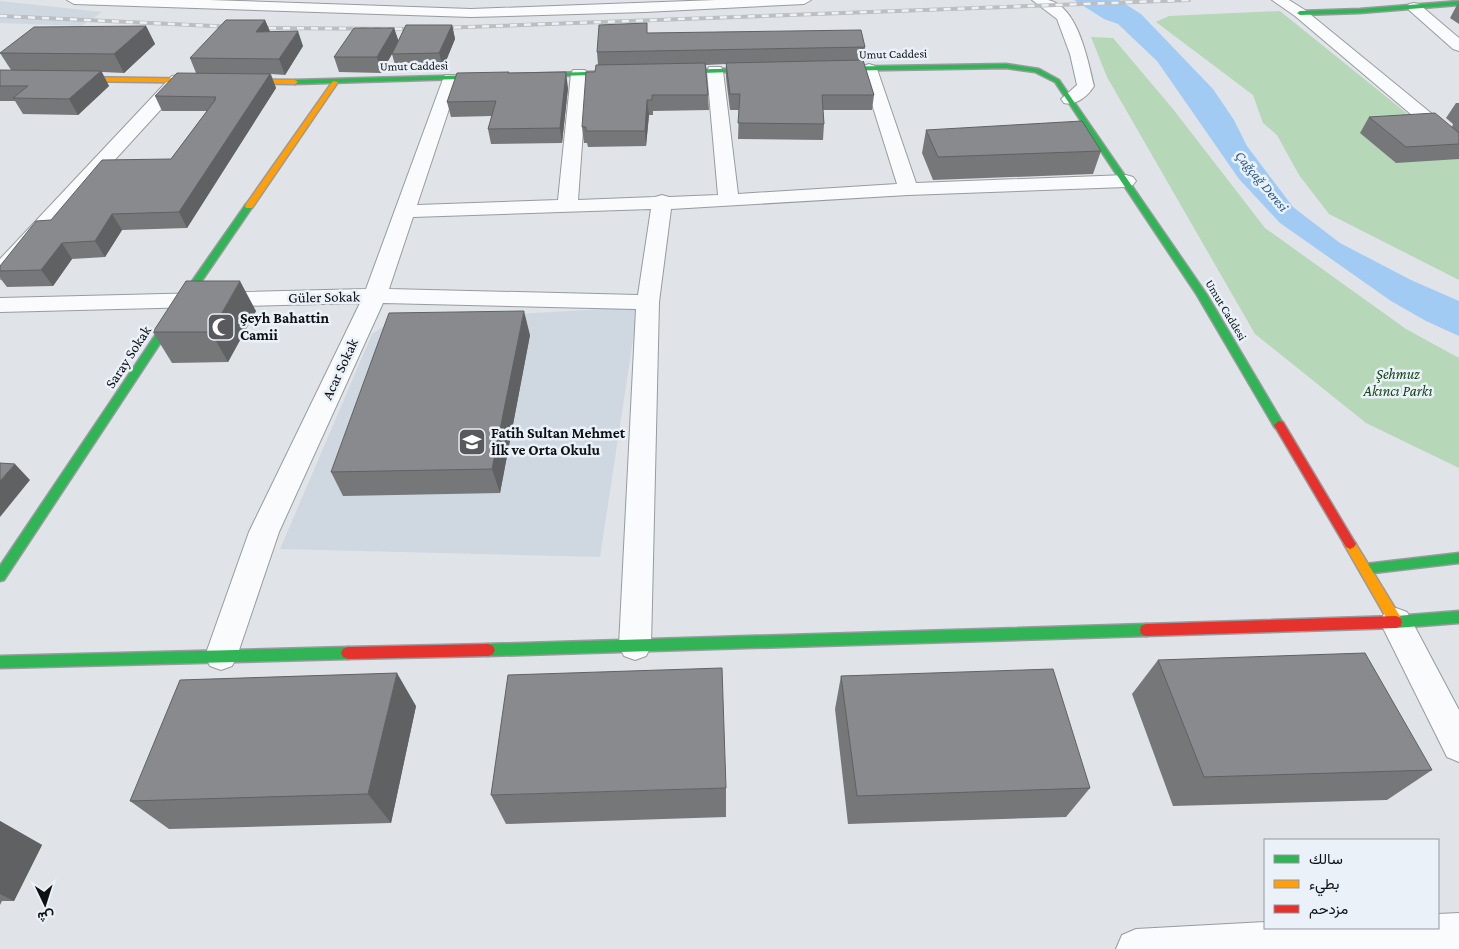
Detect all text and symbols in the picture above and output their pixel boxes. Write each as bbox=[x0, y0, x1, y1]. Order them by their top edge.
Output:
street label: Umut Caddesi bbox=[859, 46, 927, 62]
street label: Umut Caddesi bbox=[380, 58, 448, 74]
water label: Çağçağ Deresi bbox=[1232, 148, 1292, 215]
street label: Umut Caddesi bbox=[1202, 277, 1250, 343]
street label: Güler Sokak bbox=[288, 288, 361, 306]
place label: Şeyh Bahattin Camii bbox=[240, 310, 329, 343]
mosque icon: Şeyh Bahattin Camii bbox=[206, 312, 236, 342]
street label: Saray Sokak bbox=[102, 322, 155, 392]
street label: Acar Sokak bbox=[319, 335, 361, 402]
park label: Şehmuz Akıncı Parkı bbox=[1363, 366, 1432, 399]
place label: Fatih Sultan Mehmet İlk ve Orta Okulu bbox=[491, 425, 626, 458]
school or university icon: Fatih Sultan Mehmet İlk ve Orta Okulu bbox=[457, 427, 487, 457]
legend bbox=[1264, 839, 1439, 929]
text: سالك bbox=[1309, 851, 1343, 867]
text: بطيء bbox=[1309, 876, 1339, 897]
north arrow bbox=[20, 879, 70, 929]
text: مزدحم bbox=[1309, 901, 1348, 919]
text: ش bbox=[37, 907, 55, 926]

